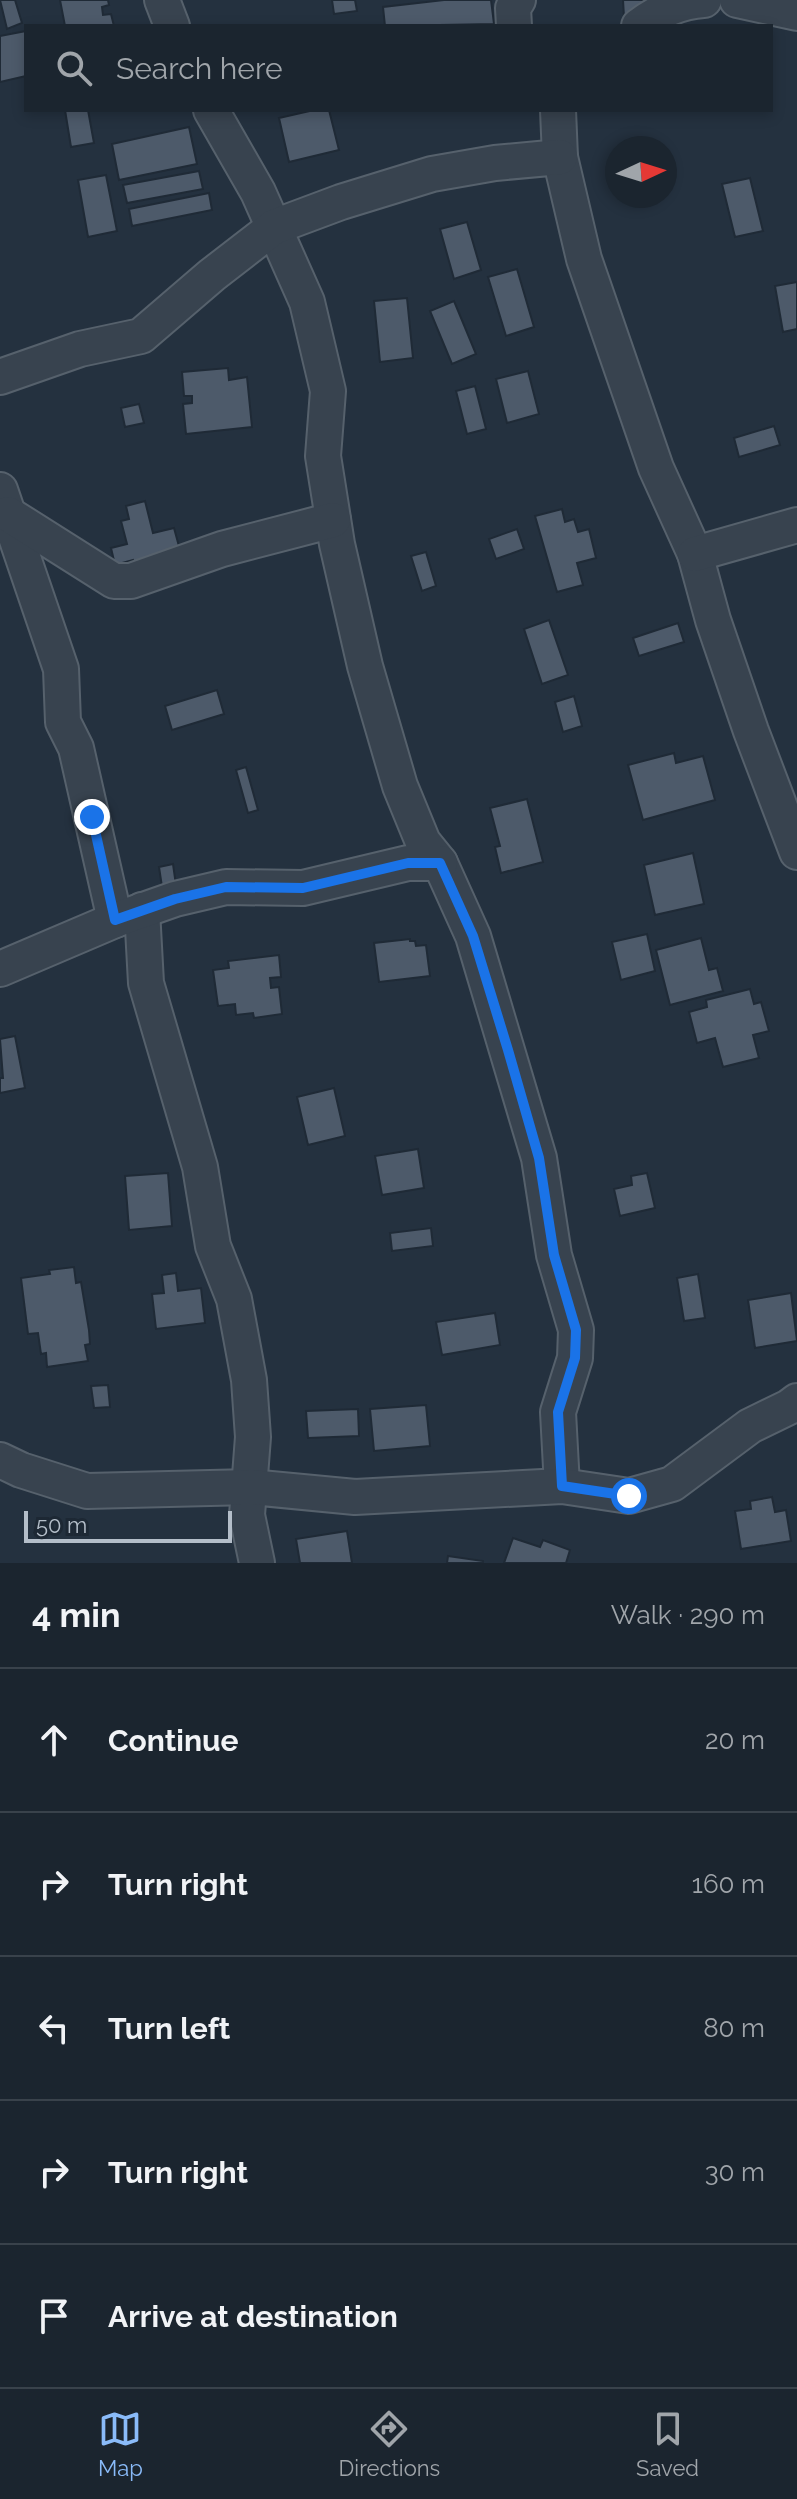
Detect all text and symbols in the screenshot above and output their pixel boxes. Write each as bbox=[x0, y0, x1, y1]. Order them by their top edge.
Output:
search box bbox=[24, 24, 773, 112]
icon: search bbox=[52, 46, 96, 90]
text: Search here bbox=[116, 51, 283, 86]
north arrow bbox=[605, 136, 677, 208]
route end bbox=[74, 799, 110, 835]
route start bbox=[611, 1478, 647, 1514]
scale bar bbox=[24, 1507, 232, 1543]
text: 50 m bbox=[36, 1512, 87, 1538]
text: 4 min bbox=[32, 1595, 120, 1635]
text: Walk · 290 m bbox=[611, 1600, 765, 1630]
icon: ahead bbox=[32, 1718, 76, 1762]
text: Continue bbox=[108, 1723, 239, 1758]
text: 20 m bbox=[705, 1725, 765, 1755]
icon: right bbox=[32, 1862, 76, 1906]
text: Turn right bbox=[108, 1867, 248, 1902]
text: 160 m bbox=[692, 1869, 765, 1899]
icon: left bbox=[32, 2006, 76, 2050]
text: Turn left bbox=[108, 2011, 230, 2046]
text: 80 m bbox=[703, 2013, 765, 2043]
icon: right bbox=[32, 2150, 76, 2194]
text: Turn right bbox=[108, 2155, 248, 2190]
text: 30 m bbox=[705, 2157, 765, 2187]
icon: arrive bbox=[32, 2294, 76, 2338]
text: Arrive at destination bbox=[108, 2299, 398, 2334]
tab: Map bbox=[98, 2407, 143, 2481]
tab: Directions bbox=[339, 2407, 440, 2481]
tab: Saved bbox=[636, 2407, 699, 2481]

